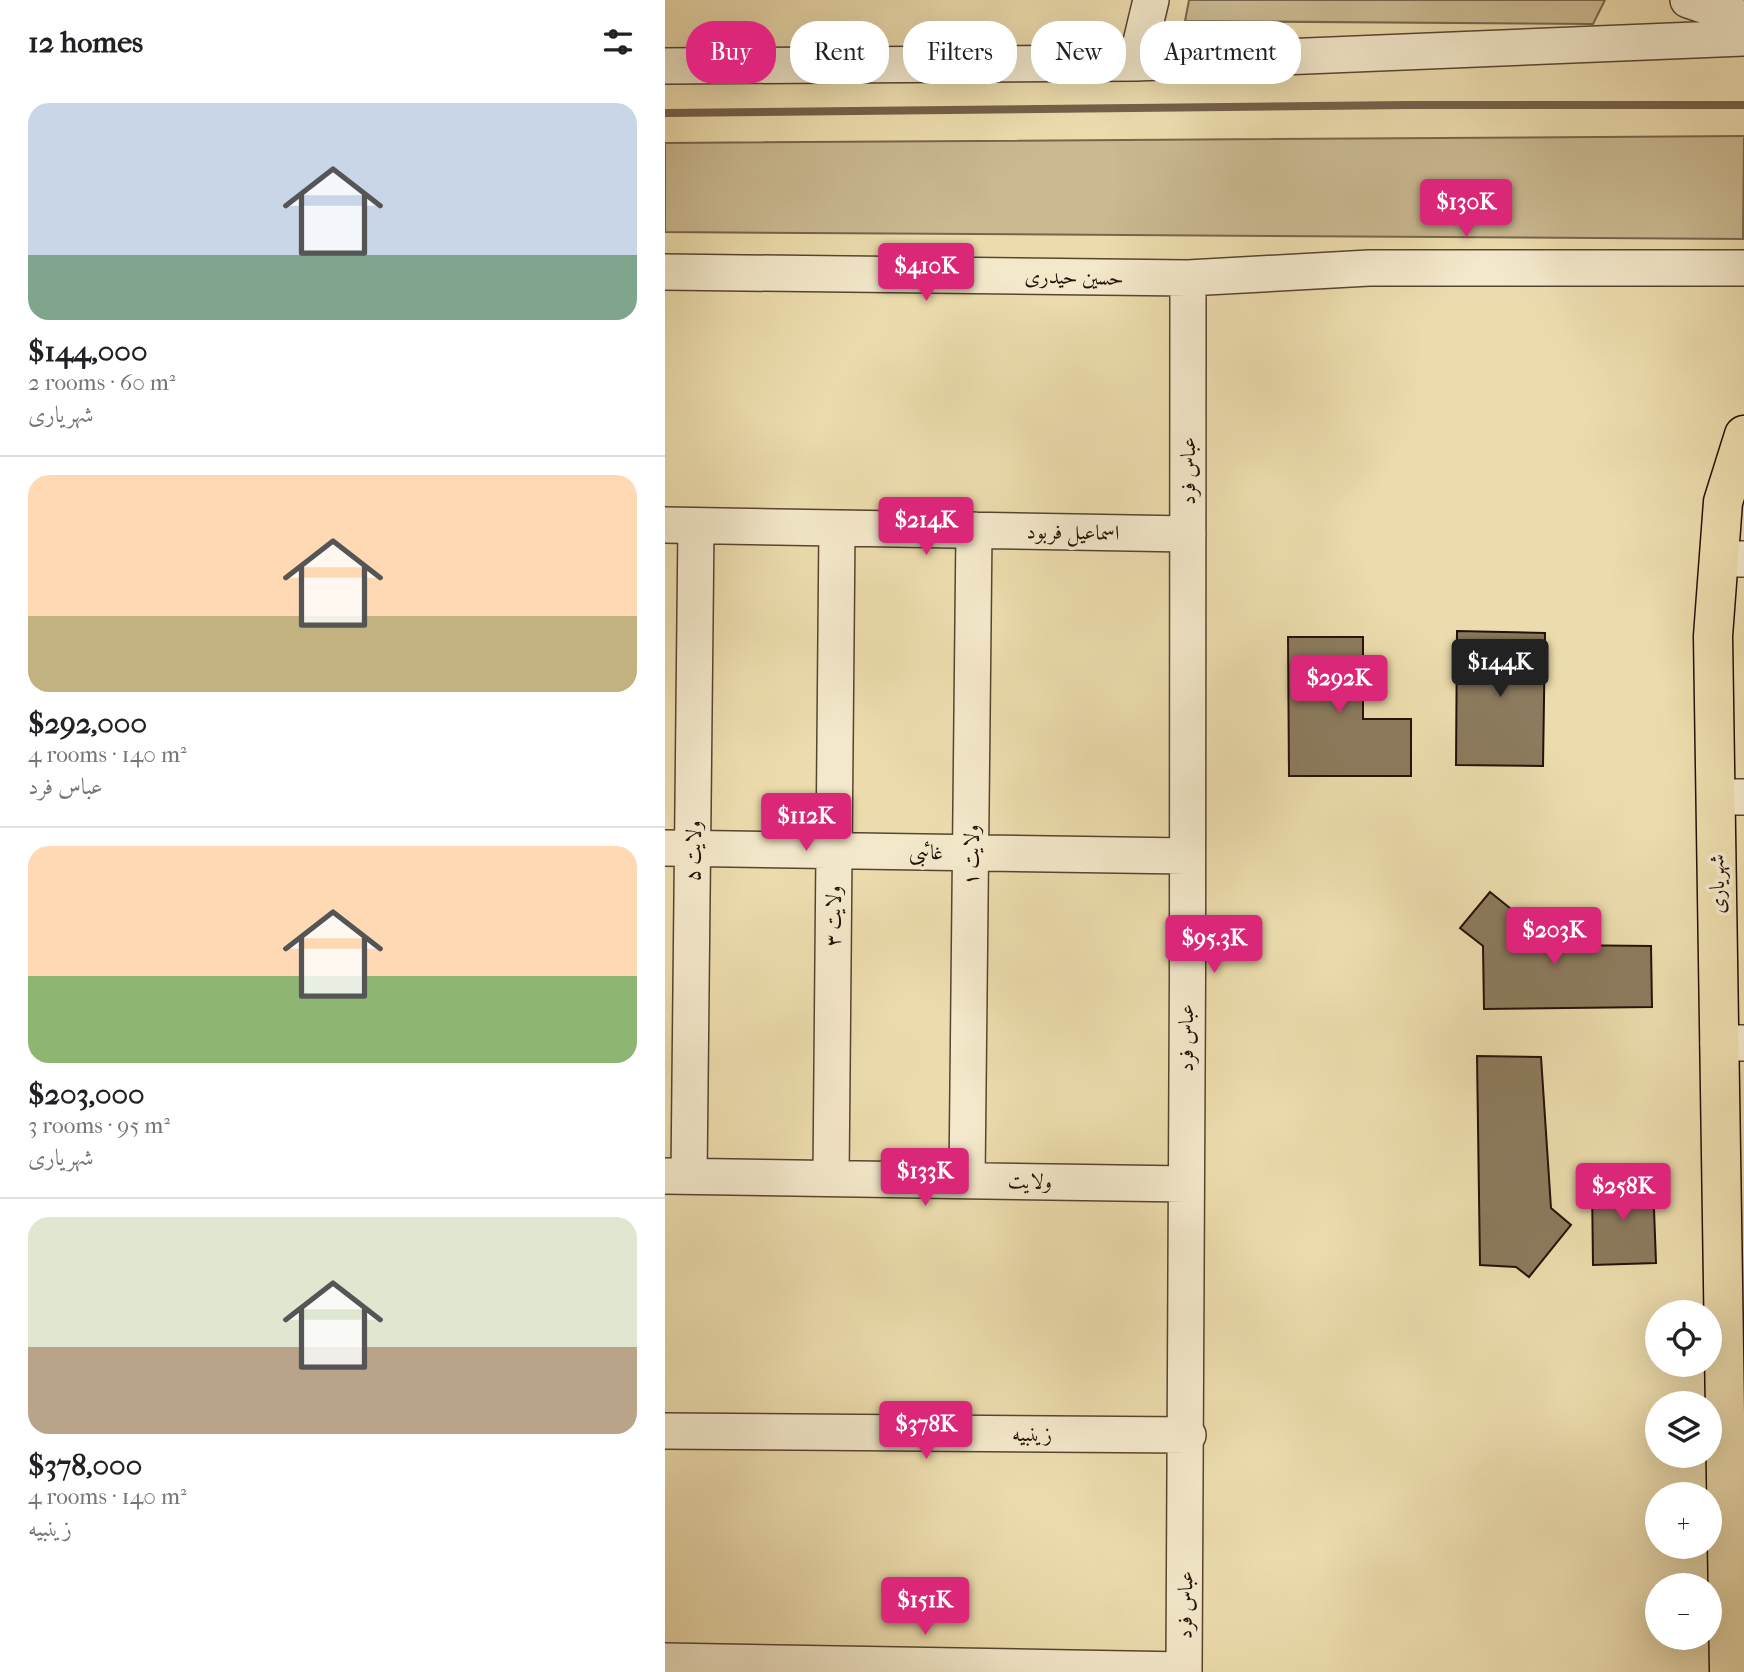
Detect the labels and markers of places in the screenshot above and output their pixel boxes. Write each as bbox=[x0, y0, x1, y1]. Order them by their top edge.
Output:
pin: $130K bbox=[1417, 180, 1515, 239]
pin: $410K bbox=[877, 244, 975, 303]
pin: $214K bbox=[877, 498, 975, 557]
pin: $144K bbox=[1451, 640, 1549, 699]
pin: $292K bbox=[1290, 656, 1388, 715]
pin: $112K bbox=[757, 794, 855, 853]
pin: $203K bbox=[1505, 908, 1603, 967]
pin: $95.3K bbox=[1157, 916, 1271, 975]
pin: $133K bbox=[876, 1148, 974, 1208]
pin: $258K bbox=[1574, 1164, 1672, 1223]
pin: $378K bbox=[877, 1402, 975, 1461]
pin: $151K bbox=[876, 1578, 974, 1637]

